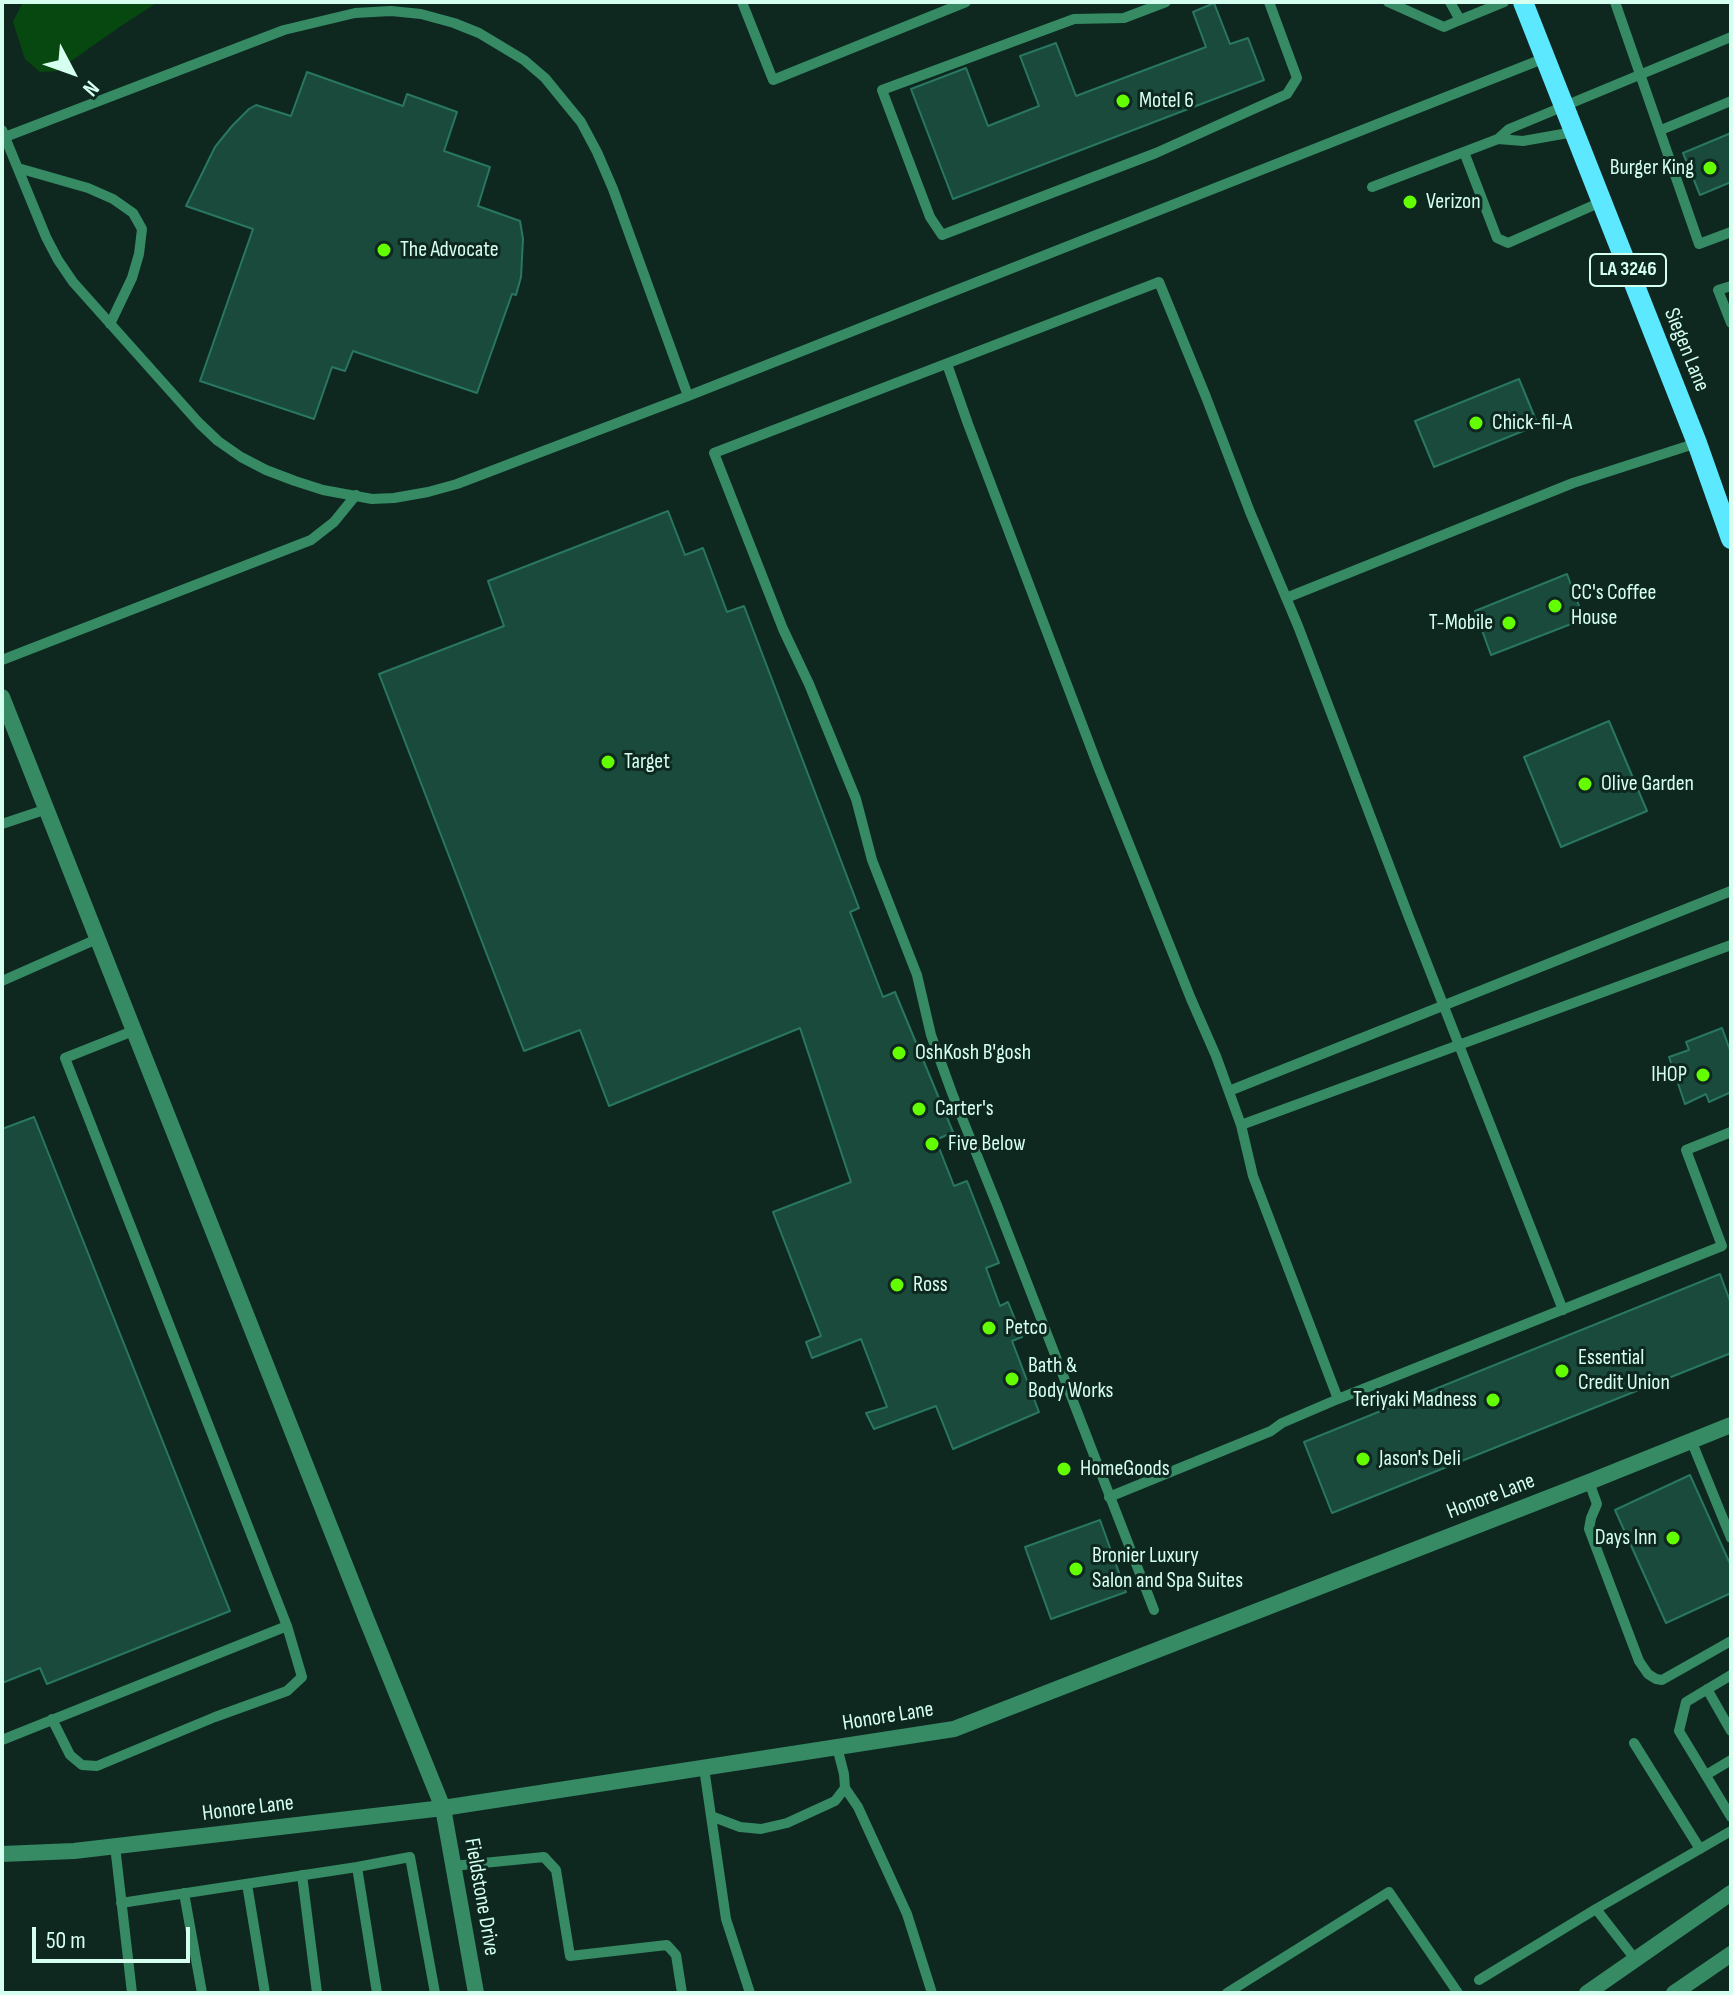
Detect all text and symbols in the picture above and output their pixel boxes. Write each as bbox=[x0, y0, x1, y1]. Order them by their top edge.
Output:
north arrow bbox=[32, 32, 112, 112]
text: N bbox=[76, 75, 105, 101]
place label: Motel 6 bbox=[1139, 88, 1194, 114]
marker: Motel 6 bbox=[1114, 92, 1132, 110]
place label: Burger King bbox=[1610, 155, 1694, 181]
marker: Burger King bbox=[1701, 159, 1719, 177]
place label: Verizon bbox=[1426, 189, 1481, 215]
marker: Verizon bbox=[1401, 193, 1419, 211]
place label: The Advocate bbox=[400, 237, 499, 263]
marker: The Advocate bbox=[375, 241, 393, 259]
road number: LA 3246 bbox=[1590, 254, 1666, 286]
street label: Siegen Lane bbox=[1657, 304, 1715, 396]
place label: Chick-fil-A bbox=[1492, 410, 1572, 436]
marker: Chick-fil-A bbox=[1467, 414, 1485, 432]
place label: CC's Coffee House bbox=[1571, 580, 1656, 632]
marker: CC's Coffee House bbox=[1546, 597, 1564, 615]
place label: T-Mobile bbox=[1429, 610, 1493, 636]
marker: T-Mobile bbox=[1500, 614, 1518, 632]
place label: Target bbox=[624, 749, 670, 775]
marker: Target bbox=[599, 753, 617, 771]
place label: Olive Garden bbox=[1601, 771, 1694, 797]
marker: Olive Garden bbox=[1576, 775, 1594, 793]
place label: OshKosh B'gosh bbox=[915, 1040, 1031, 1066]
marker: OshKosh B'gosh bbox=[890, 1044, 908, 1062]
place label: IHOP bbox=[1651, 1062, 1687, 1088]
marker: IHOP bbox=[1694, 1066, 1712, 1084]
place label: Carter's bbox=[935, 1096, 994, 1122]
marker: Carter's bbox=[910, 1100, 928, 1118]
place label: Five Below bbox=[948, 1131, 1026, 1157]
marker: Five Below bbox=[923, 1135, 941, 1153]
place label: Ross bbox=[913, 1272, 948, 1298]
marker: Ross bbox=[888, 1276, 906, 1294]
place label: Petco bbox=[1005, 1315, 1047, 1341]
marker: Petco bbox=[980, 1319, 998, 1337]
place label: Essential Credit Union bbox=[1578, 1345, 1670, 1396]
place label: Bath & Body Works bbox=[1028, 1353, 1113, 1404]
marker: Essential Credit Union bbox=[1553, 1362, 1571, 1380]
marker: Bath & Body Works bbox=[1003, 1370, 1021, 1388]
place label: Teriyaki Madness bbox=[1353, 1387, 1477, 1413]
marker: Teriyaki Madness bbox=[1484, 1391, 1502, 1409]
place label: Jason's Deli bbox=[1379, 1446, 1461, 1472]
marker: Jason's Deli bbox=[1354, 1450, 1372, 1468]
place label: HomeGoods bbox=[1080, 1456, 1170, 1482]
marker: HomeGoods bbox=[1055, 1460, 1073, 1478]
street label: Honore Lane bbox=[1443, 1468, 1539, 1526]
place label: Days Inn bbox=[1595, 1525, 1657, 1551]
marker: Days Inn bbox=[1664, 1529, 1682, 1547]
place label: Bronier Luxury Salon and Spa Suites bbox=[1092, 1543, 1243, 1594]
marker: Bronier Luxury Salon and Spa Suites bbox=[1067, 1560, 1085, 1578]
street label: Honore Lane bbox=[840, 1697, 936, 1737]
street label: Honore Lane bbox=[201, 1790, 295, 1828]
street label: Fieldstone Drive bbox=[458, 1836, 504, 1958]
scale bar bbox=[36, 1911, 194, 1961]
text: 50 m bbox=[46, 1926, 86, 1955]

